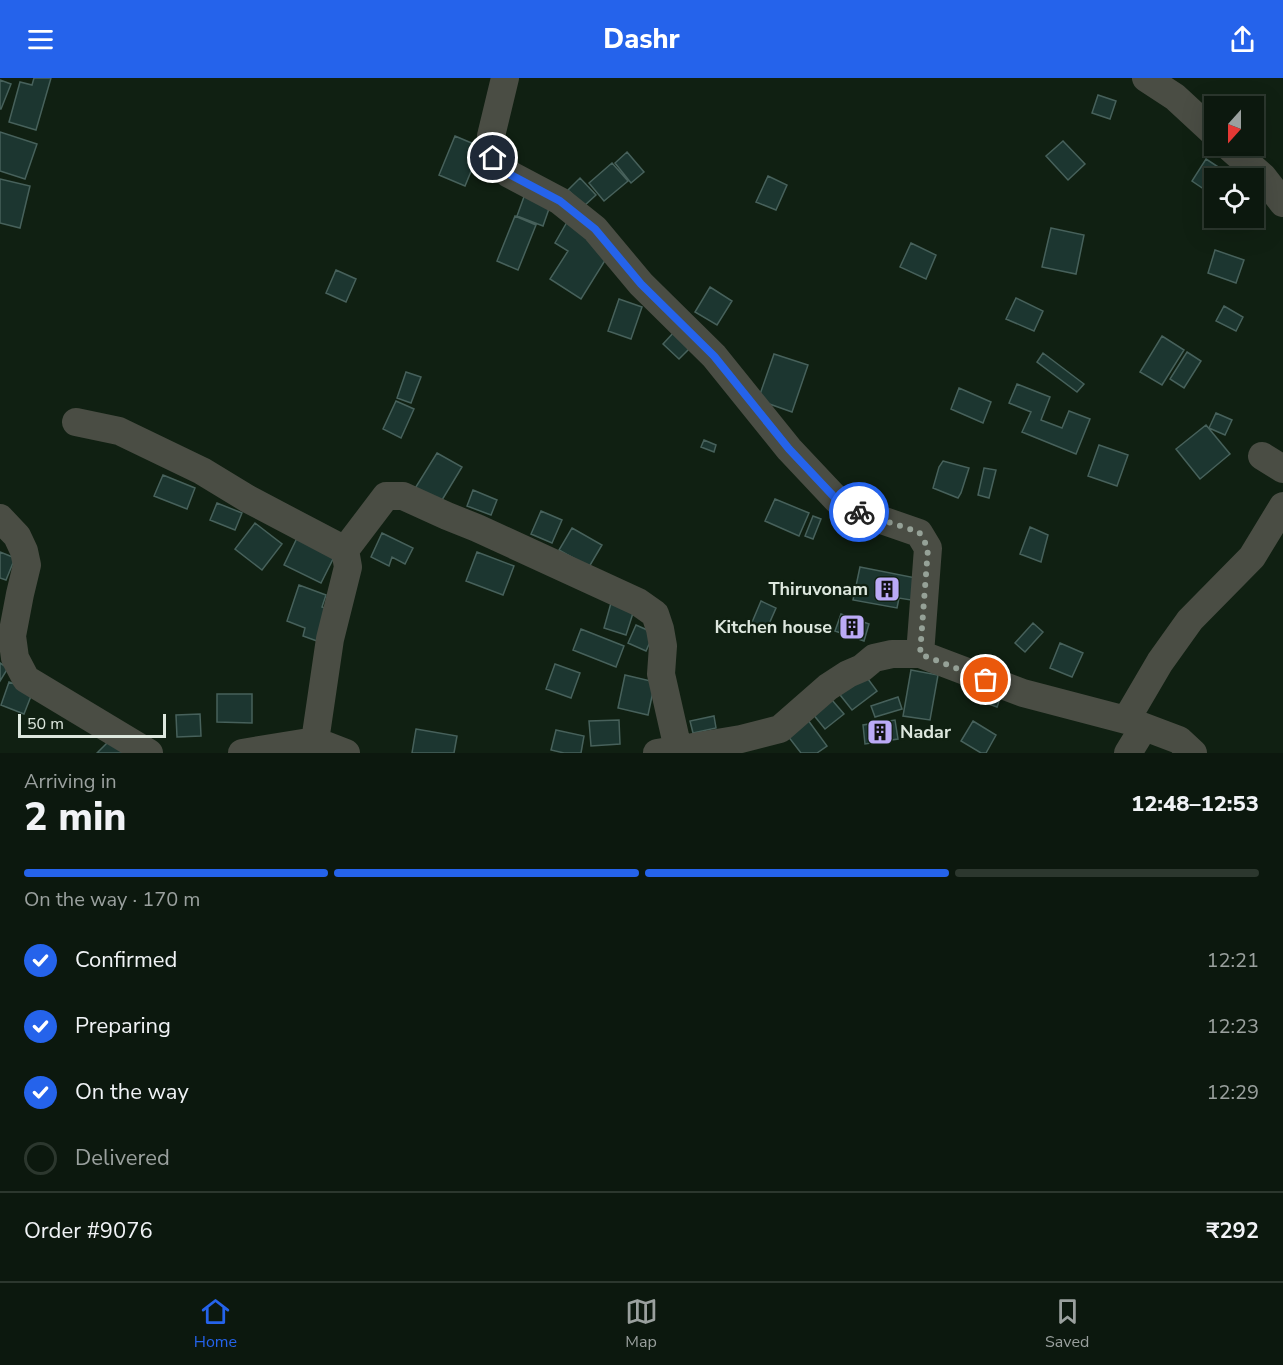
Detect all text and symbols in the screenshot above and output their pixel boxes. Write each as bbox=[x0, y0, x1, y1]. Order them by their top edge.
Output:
text: Dashr bbox=[603, 21, 680, 58]
icon: menu bbox=[24, 23, 57, 56]
icon: share bbox=[1226, 23, 1259, 56]
north arrow bbox=[1204, 96, 1264, 156]
map controls bbox=[1204, 96, 1264, 228]
pin bbox=[467, 132, 518, 183]
icon: home bbox=[476, 141, 509, 174]
button: locate bbox=[1204, 168, 1264, 228]
courier bbox=[829, 482, 889, 542]
icon: bike bbox=[843, 496, 876, 529]
building icon: Thiruvonam bbox=[872, 574, 902, 604]
place label: Thiruvonam bbox=[768, 577, 868, 601]
building icon: Kitchen house bbox=[837, 612, 867, 642]
place label: Kitchen house bbox=[715, 615, 832, 639]
pin bbox=[960, 654, 1011, 705]
icon: bag bbox=[969, 663, 1002, 696]
scale bar bbox=[18, 711, 166, 738]
text: 50 m bbox=[27, 713, 64, 735]
building icon: Nadar bbox=[865, 717, 895, 747]
place label: Nadar bbox=[900, 720, 951, 744]
text: Arriving in bbox=[24, 768, 117, 795]
text: 12:48–12:53 bbox=[1131, 789, 1259, 819]
text: 2 min bbox=[24, 791, 127, 844]
text: On the way · 170 m bbox=[24, 886, 200, 913]
icon: check bbox=[24, 944, 57, 977]
text: Confirmed bbox=[75, 945, 177, 975]
text: 12:21 bbox=[1206, 947, 1259, 974]
icon: check bbox=[24, 1010, 57, 1043]
text: Preparing bbox=[75, 1011, 171, 1041]
text: 12:23 bbox=[1206, 1013, 1259, 1040]
icon: check bbox=[24, 1076, 57, 1109]
text: On the way bbox=[75, 1077, 189, 1107]
text: 12:29 bbox=[1206, 1079, 1259, 1106]
text: Delivered bbox=[75, 1143, 170, 1173]
text: Order #9076 bbox=[24, 1216, 153, 1246]
text: ₹292 bbox=[1206, 1216, 1259, 1246]
tab: Home bbox=[194, 1295, 237, 1353]
tab: Map bbox=[625, 1295, 658, 1353]
tab: Saved bbox=[1045, 1295, 1089, 1353]

